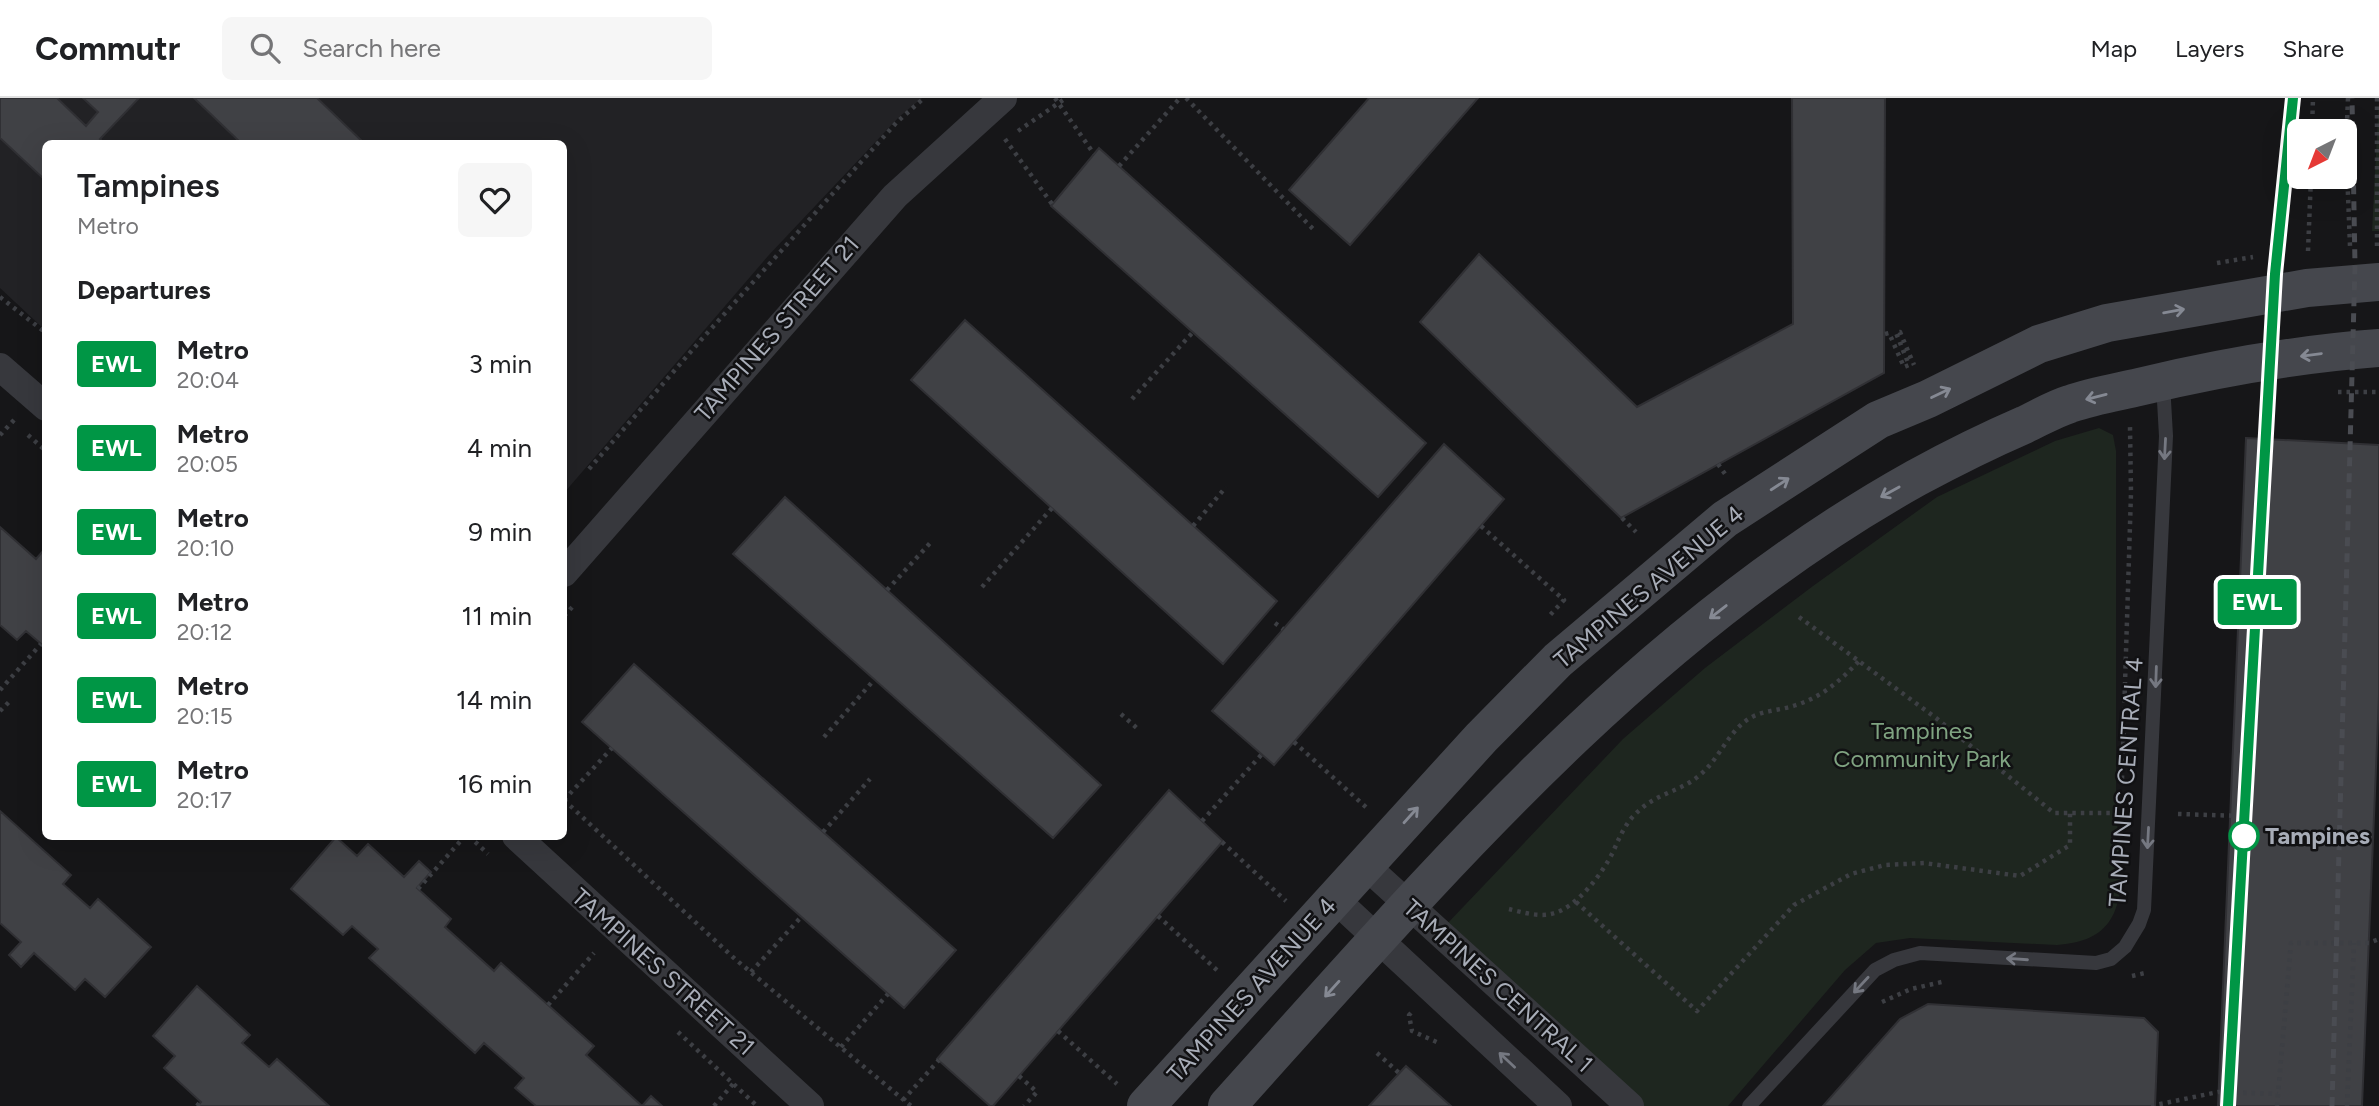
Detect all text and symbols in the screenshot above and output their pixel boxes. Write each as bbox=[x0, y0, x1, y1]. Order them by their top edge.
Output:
search box bbox=[222, 17, 712, 80]
text: Commutr bbox=[35, 29, 180, 68]
icon: search bbox=[246, 29, 284, 67]
text: Search here bbox=[302, 32, 441, 64]
text: Map bbox=[2090, 34, 2137, 63]
text: Layers bbox=[2175, 34, 2244, 63]
text: Share bbox=[2282, 34, 2344, 63]
north arrow bbox=[2287, 119, 2357, 189]
map controls bbox=[2287, 119, 2357, 189]
button: heart bbox=[458, 163, 532, 237]
text: Tampines bbox=[77, 166, 220, 205]
text: Metro bbox=[77, 212, 139, 240]
street label: TAMPINES STREET 21 bbox=[688, 230, 865, 427]
text: Departures bbox=[77, 274, 211, 306]
one-way arrow bbox=[2162, 304, 2185, 317]
text: Metro bbox=[177, 334, 249, 366]
text: 3 min bbox=[469, 348, 532, 380]
text: EWL bbox=[91, 349, 142, 378]
one-way arrow bbox=[2300, 349, 2323, 362]
text: 20:04 bbox=[177, 366, 239, 394]
one-way arrow bbox=[1930, 385, 1951, 399]
one-way arrow bbox=[2085, 391, 2108, 405]
text: Metro bbox=[177, 418, 249, 450]
text: 4 min bbox=[467, 432, 532, 464]
text: EWL bbox=[91, 433, 142, 462]
one-way arrow bbox=[2159, 438, 2172, 461]
text: 20:05 bbox=[177, 450, 238, 478]
one-way arrow bbox=[1769, 476, 1789, 490]
one-way arrow bbox=[1881, 486, 1901, 500]
street label: TAMPINES AVENUE 4 bbox=[1548, 499, 1749, 674]
text: Metro bbox=[177, 502, 249, 534]
text: 9 min bbox=[468, 516, 532, 548]
text: EWL bbox=[91, 517, 142, 546]
text: 20:10 bbox=[177, 534, 234, 562]
line badge: EWL bbox=[2217, 579, 2297, 625]
text: Metro bbox=[177, 586, 249, 618]
text: EWL bbox=[2232, 587, 2282, 616]
text: 11 min bbox=[461, 600, 532, 632]
text: EWL bbox=[91, 601, 142, 630]
one-way arrow bbox=[1709, 604, 1728, 619]
text: 20:12 bbox=[177, 618, 232, 646]
street label: TAMPINES CENTRAL 4 bbox=[2102, 656, 2149, 908]
one-way arrow bbox=[2150, 665, 2163, 688]
text: Metro bbox=[177, 670, 249, 702]
text: 14 min bbox=[456, 684, 532, 716]
text: EWL bbox=[91, 685, 142, 714]
text: 20:15 bbox=[177, 702, 233, 730]
park label: Tampines Community Park bbox=[1833, 716, 2011, 773]
text: Metro bbox=[177, 754, 249, 786]
text: 16 min bbox=[457, 768, 532, 800]
text: EWL bbox=[91, 769, 142, 798]
text: 20:17 bbox=[177, 786, 232, 814]
one-way arrow bbox=[1403, 806, 1419, 824]
marker: Tampines bbox=[2229, 821, 2259, 851]
place label: Tampines bbox=[2265, 821, 2370, 850]
one-way arrow bbox=[2141, 827, 2154, 849]
street label: TAMPINES STREET 21 bbox=[566, 882, 761, 1061]
street label: TAMPINES AVENUE 4 bbox=[1161, 891, 1342, 1088]
street label: TAMPINES CENTRAL 1 bbox=[1398, 893, 1599, 1078]
one-way arrow bbox=[2005, 953, 2028, 966]
one-way arrow bbox=[1853, 976, 1870, 993]
one-way arrow bbox=[1324, 980, 1340, 998]
one-way arrow bbox=[1499, 1051, 1516, 1068]

